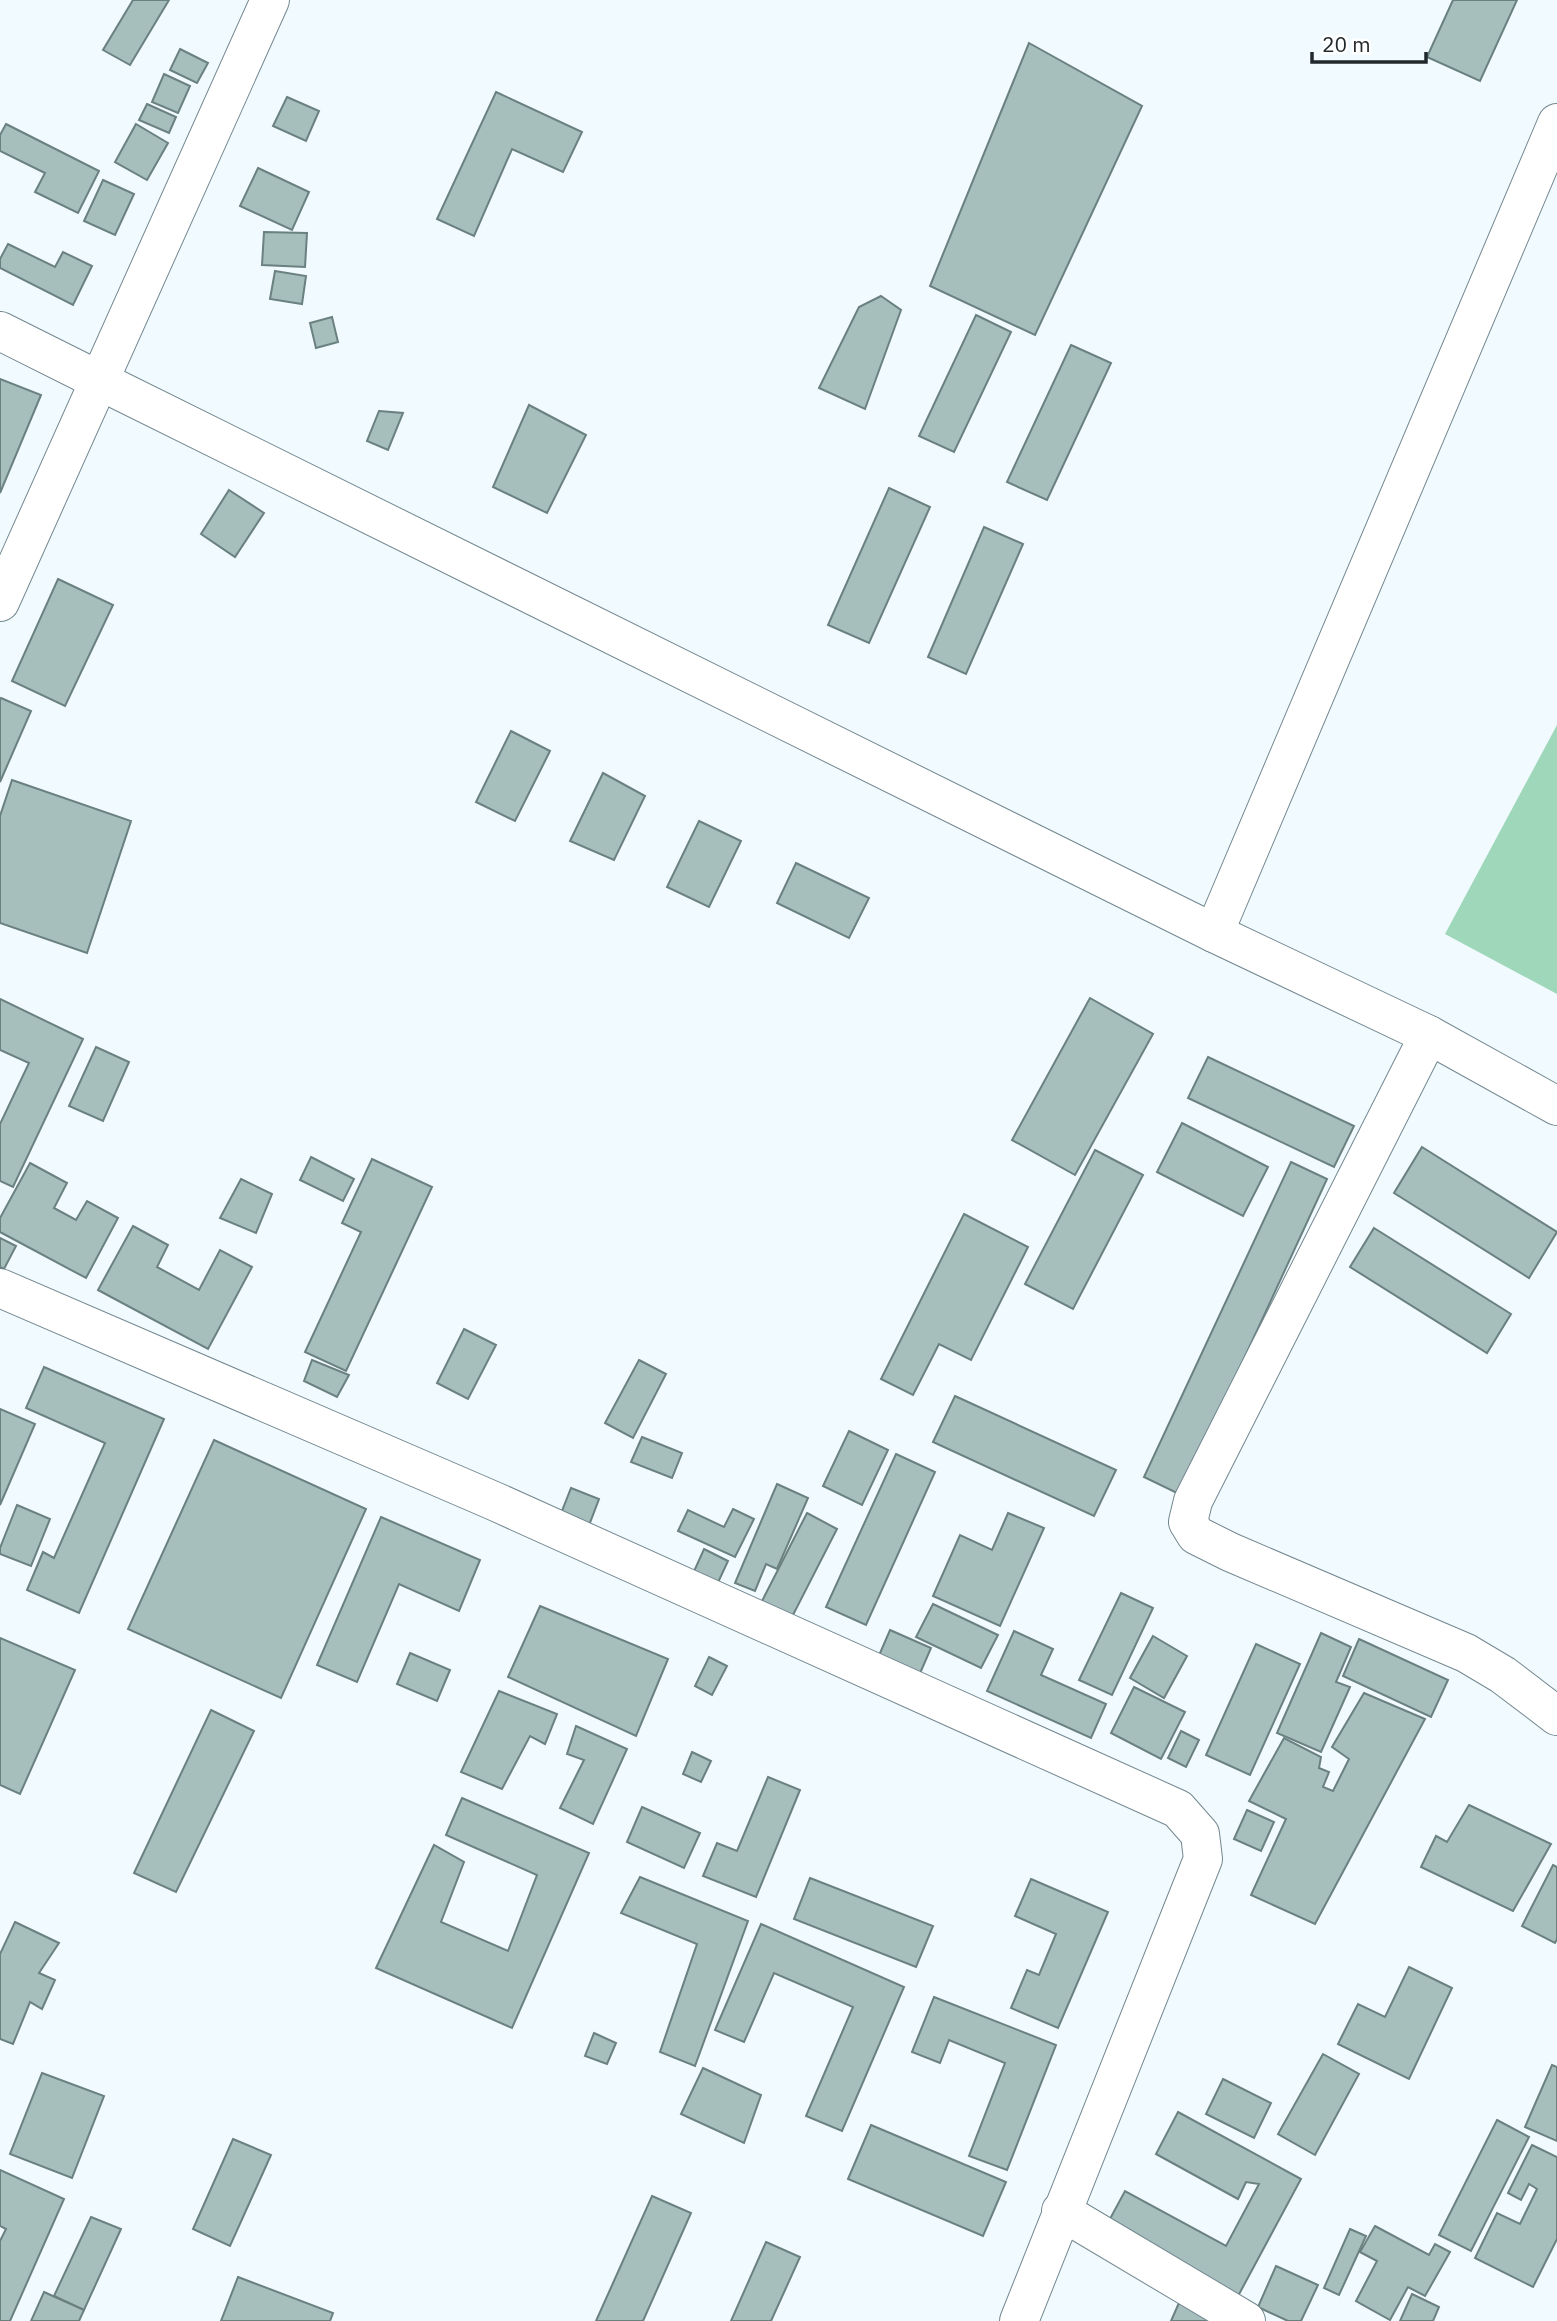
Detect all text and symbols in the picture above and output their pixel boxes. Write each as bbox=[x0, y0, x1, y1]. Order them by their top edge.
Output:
scale bar bbox=[1312, 21, 1426, 65]
text: 20 m bbox=[1322, 30, 1371, 58]

